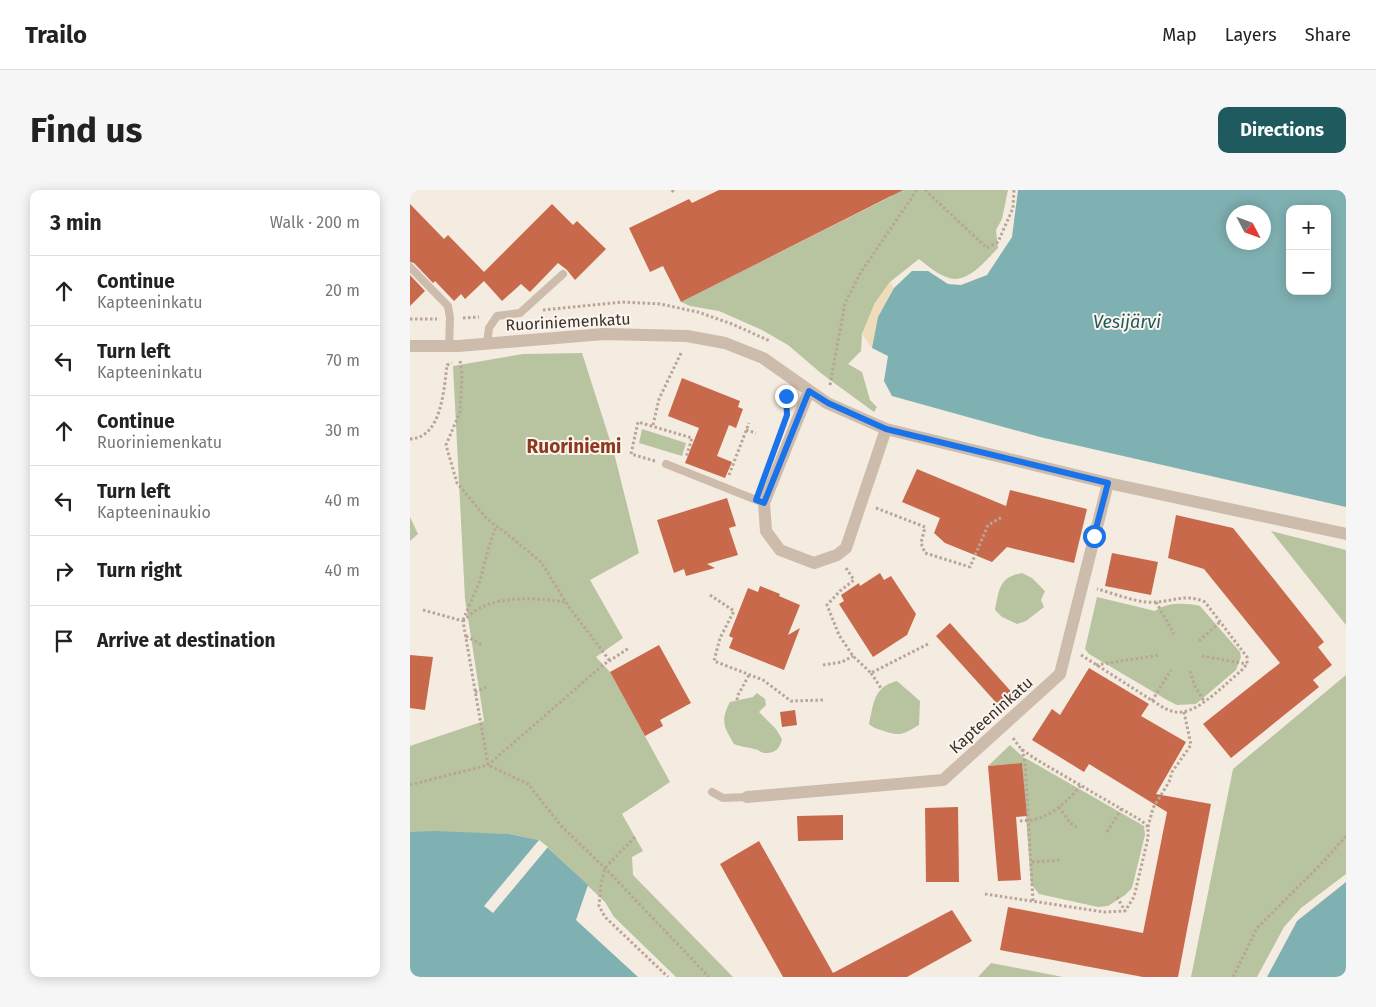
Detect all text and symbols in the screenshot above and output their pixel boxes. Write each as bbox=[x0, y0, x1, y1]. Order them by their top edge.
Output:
text: Trailo bbox=[25, 21, 87, 49]
text: Map bbox=[1162, 24, 1197, 46]
text: Layers bbox=[1225, 24, 1277, 46]
text: Share bbox=[1305, 24, 1351, 46]
button: Directions bbox=[1218, 107, 1346, 153]
text: Find us bbox=[30, 109, 142, 151]
north arrow bbox=[1226, 205, 1271, 250]
map controls bbox=[1286, 205, 1331, 295]
button: + bbox=[1286, 205, 1331, 250]
text: 3 min bbox=[50, 210, 102, 236]
text: Walk · 200 m bbox=[270, 213, 360, 232]
button: − bbox=[1286, 250, 1331, 295]
text: Continue bbox=[97, 270, 175, 293]
icon: ahead bbox=[50, 277, 78, 305]
text: 20 m bbox=[325, 281, 360, 300]
text: Kapteeninkatu bbox=[97, 293, 203, 312]
street label: Ruoriniemenkatu bbox=[505, 309, 631, 335]
water label: Vesijärvi bbox=[1093, 311, 1161, 333]
text: Turn left bbox=[97, 340, 171, 363]
icon: left bbox=[50, 347, 78, 375]
text: 70 m bbox=[326, 351, 360, 370]
text: Kapteeninkatu bbox=[97, 363, 203, 382]
route end bbox=[775, 385, 798, 408]
text: Continue bbox=[97, 410, 175, 433]
icon: ahead bbox=[50, 417, 78, 445]
text: 30 m bbox=[325, 421, 360, 440]
text: Ruoriniemenkatu bbox=[97, 433, 222, 452]
district label: Ruoriniemi bbox=[527, 435, 621, 458]
text: Turn left bbox=[97, 480, 171, 503]
icon: left bbox=[50, 487, 78, 515]
text: 40 m bbox=[325, 491, 360, 510]
text: Kapteeninaukio bbox=[97, 503, 211, 522]
route start bbox=[1083, 525, 1106, 548]
icon: right bbox=[50, 557, 78, 585]
text: Turn right bbox=[97, 559, 182, 582]
text: 40 m bbox=[325, 561, 360, 580]
icon: arrive bbox=[50, 627, 78, 655]
text: Arrive at destination bbox=[97, 629, 276, 652]
street label: Kapteeninkatu bbox=[945, 673, 1037, 757]

